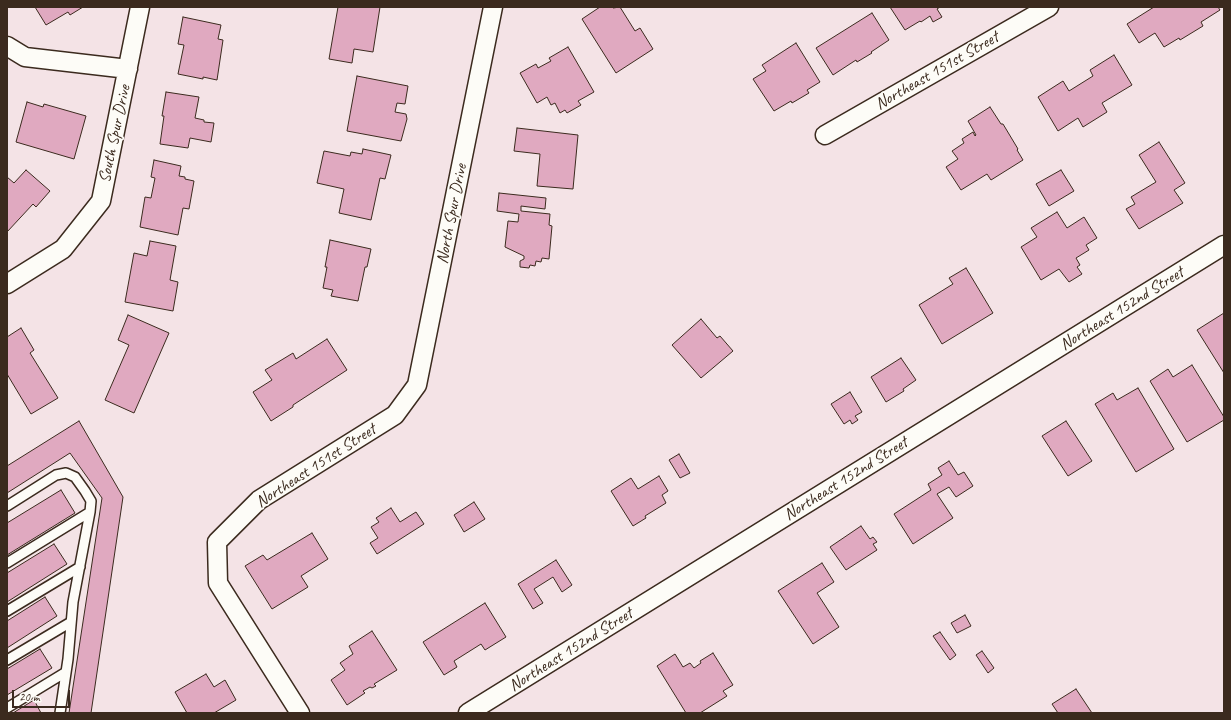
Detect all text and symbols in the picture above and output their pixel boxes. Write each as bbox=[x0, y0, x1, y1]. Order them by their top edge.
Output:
street label: Northeast 151st Street bbox=[872, 27, 1002, 115]
street label: South Spur Drive bbox=[95, 83, 135, 185]
street label: North Spur Drive bbox=[432, 162, 472, 266]
street label: Northeast 152nd Street bbox=[1056, 263, 1188, 355]
street label: Northeast 151st Street bbox=[252, 420, 380, 512]
street label: Northeast 152nd Street bbox=[780, 433, 912, 525]
street label: Northeast 152nd Street bbox=[505, 604, 637, 696]
scale bar bbox=[14, 682, 72, 708]
text: 20 m bbox=[19, 689, 39, 705]

